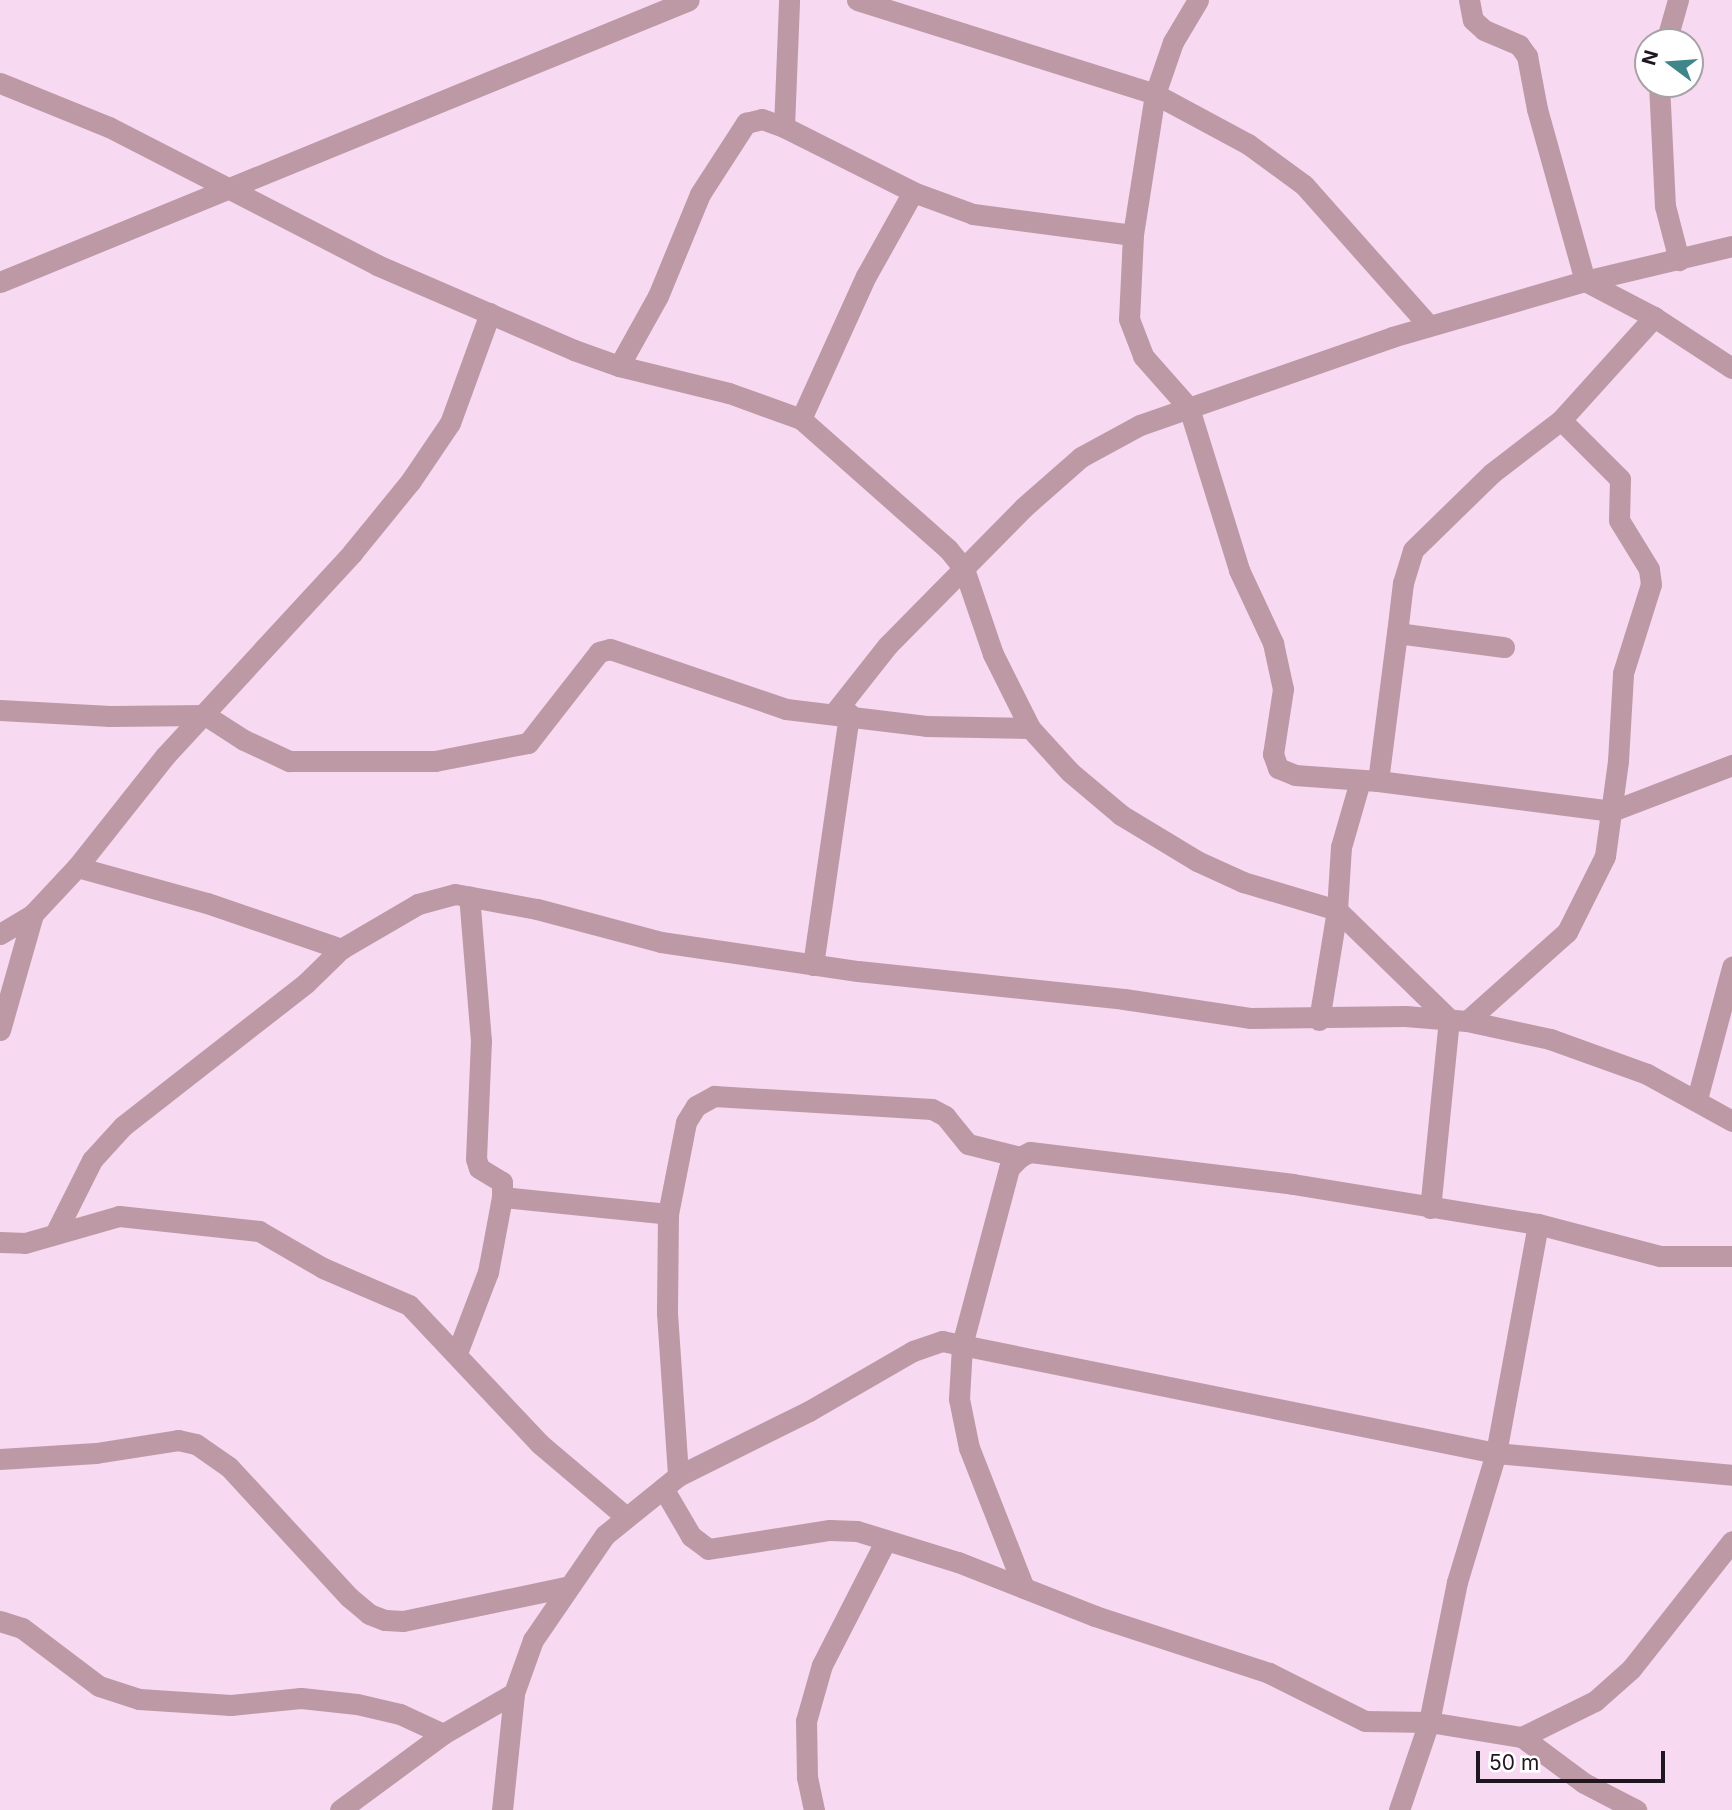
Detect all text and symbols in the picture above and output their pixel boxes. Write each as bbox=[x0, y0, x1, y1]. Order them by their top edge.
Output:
north arrow bbox=[1634, 28, 1704, 98]
text: N bbox=[1637, 48, 1663, 68]
scale bar bbox=[1480, 1736, 1669, 1780]
text: 50 m bbox=[1489, 1750, 1539, 1775]

